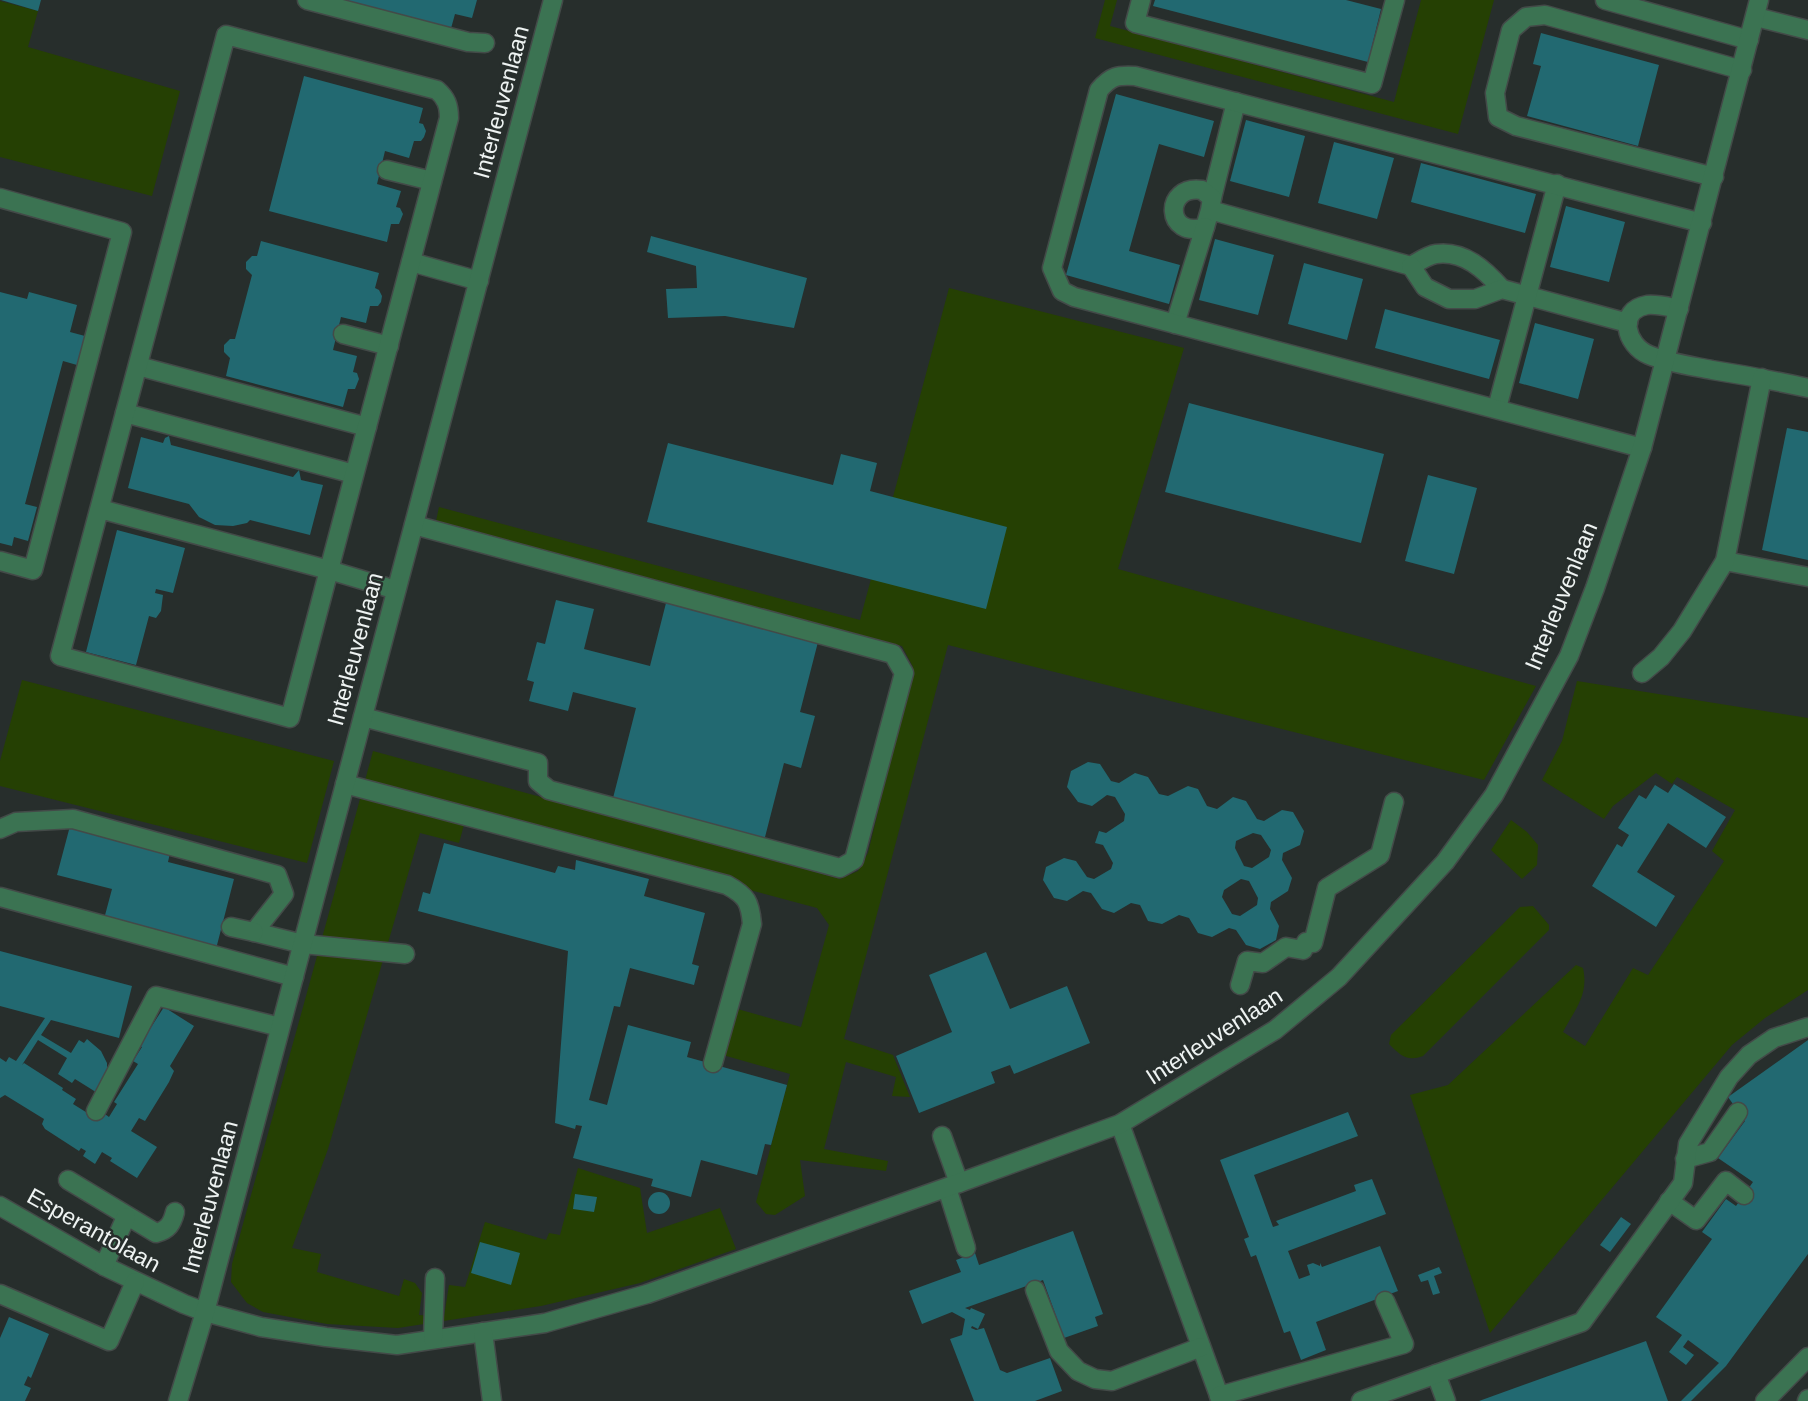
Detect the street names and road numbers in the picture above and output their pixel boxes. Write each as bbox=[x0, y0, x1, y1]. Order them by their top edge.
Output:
street label: Interleuvenlaan bbox=[468, 23, 534, 181]
street label: Interleuvenlaan bbox=[1519, 518, 1603, 674]
street label: Interleuvenlaan bbox=[322, 570, 388, 728]
street label: Interleuvenlaan bbox=[1141, 982, 1287, 1090]
street label: Interleuvenlaan bbox=[177, 1118, 243, 1276]
street label: Esperantolaan bbox=[23, 1183, 165, 1277]

